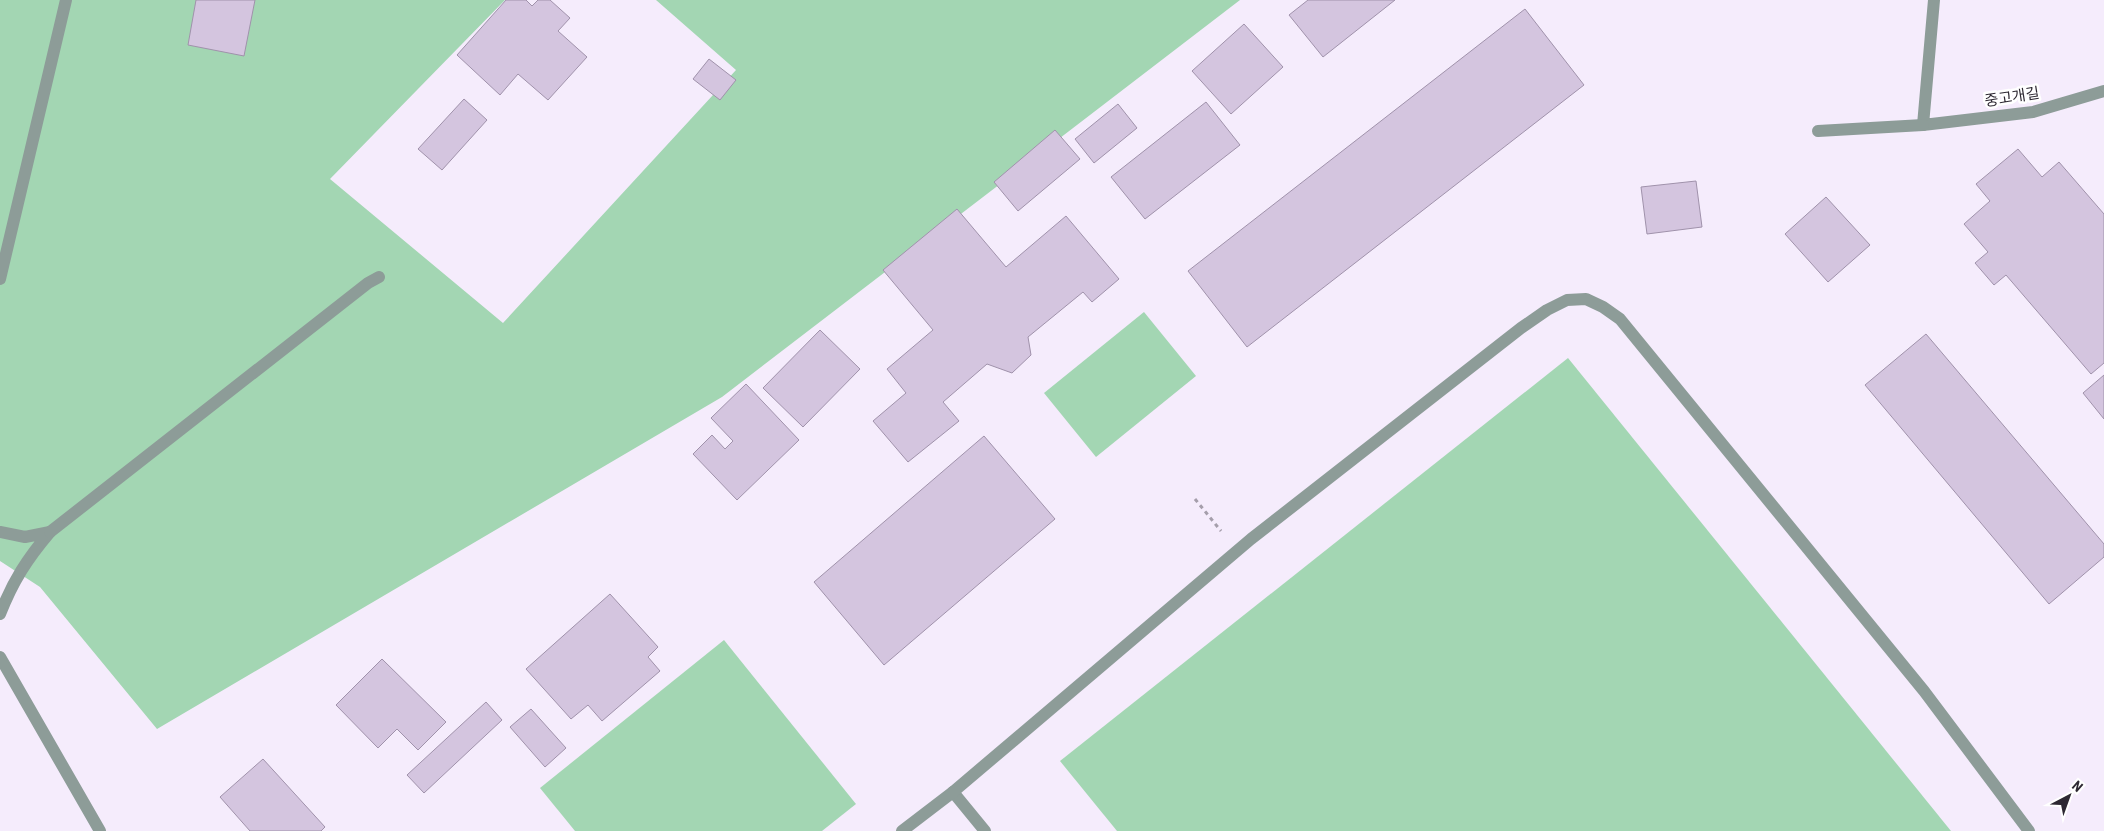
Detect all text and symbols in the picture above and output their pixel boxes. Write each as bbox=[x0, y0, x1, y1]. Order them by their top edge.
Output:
street label: 중고개길 bbox=[1983, 84, 2041, 110]
north arrow bbox=[2044, 771, 2094, 821]
text: N bbox=[2069, 777, 2086, 795]

